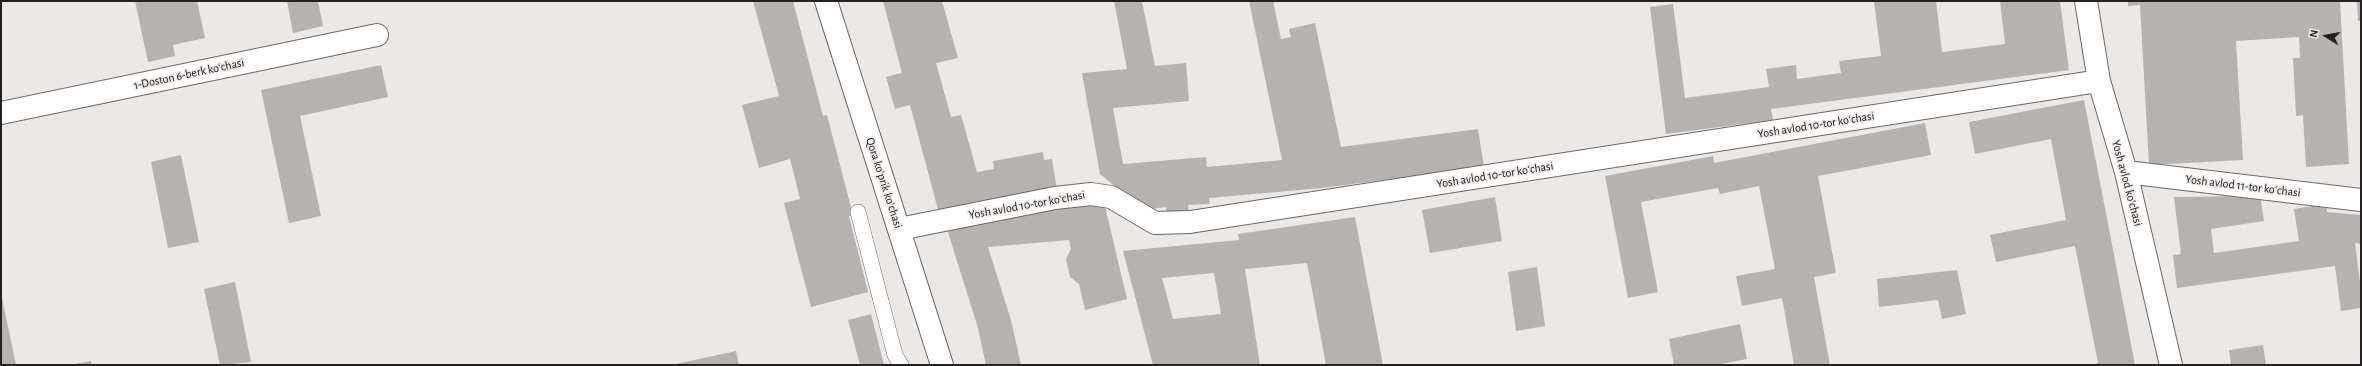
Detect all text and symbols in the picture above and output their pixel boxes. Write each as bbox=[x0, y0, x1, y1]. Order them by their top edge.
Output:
north arrow bbox=[2306, 16, 2346, 56]
text: N bbox=[2308, 29, 2320, 38]
street label: 1-Doston 6-berk koʻchasi bbox=[133, 55, 245, 93]
street label: Yosh avlod 10-tor koʻchasi bbox=[1757, 109, 1875, 141]
street label: Qora koʻprik koʻchasi bbox=[862, 136, 906, 230]
street label: Yosh avlod koʻchasi bbox=[2109, 138, 2145, 228]
street label: Yosh avlod 10-tor koʻchasi bbox=[1436, 159, 1554, 191]
street label: Yosh avlod 11-tor koʻchasi bbox=[2185, 172, 2301, 200]
street label: Yosh avlod 10-tor koʻchasi bbox=[968, 188, 1086, 222]

